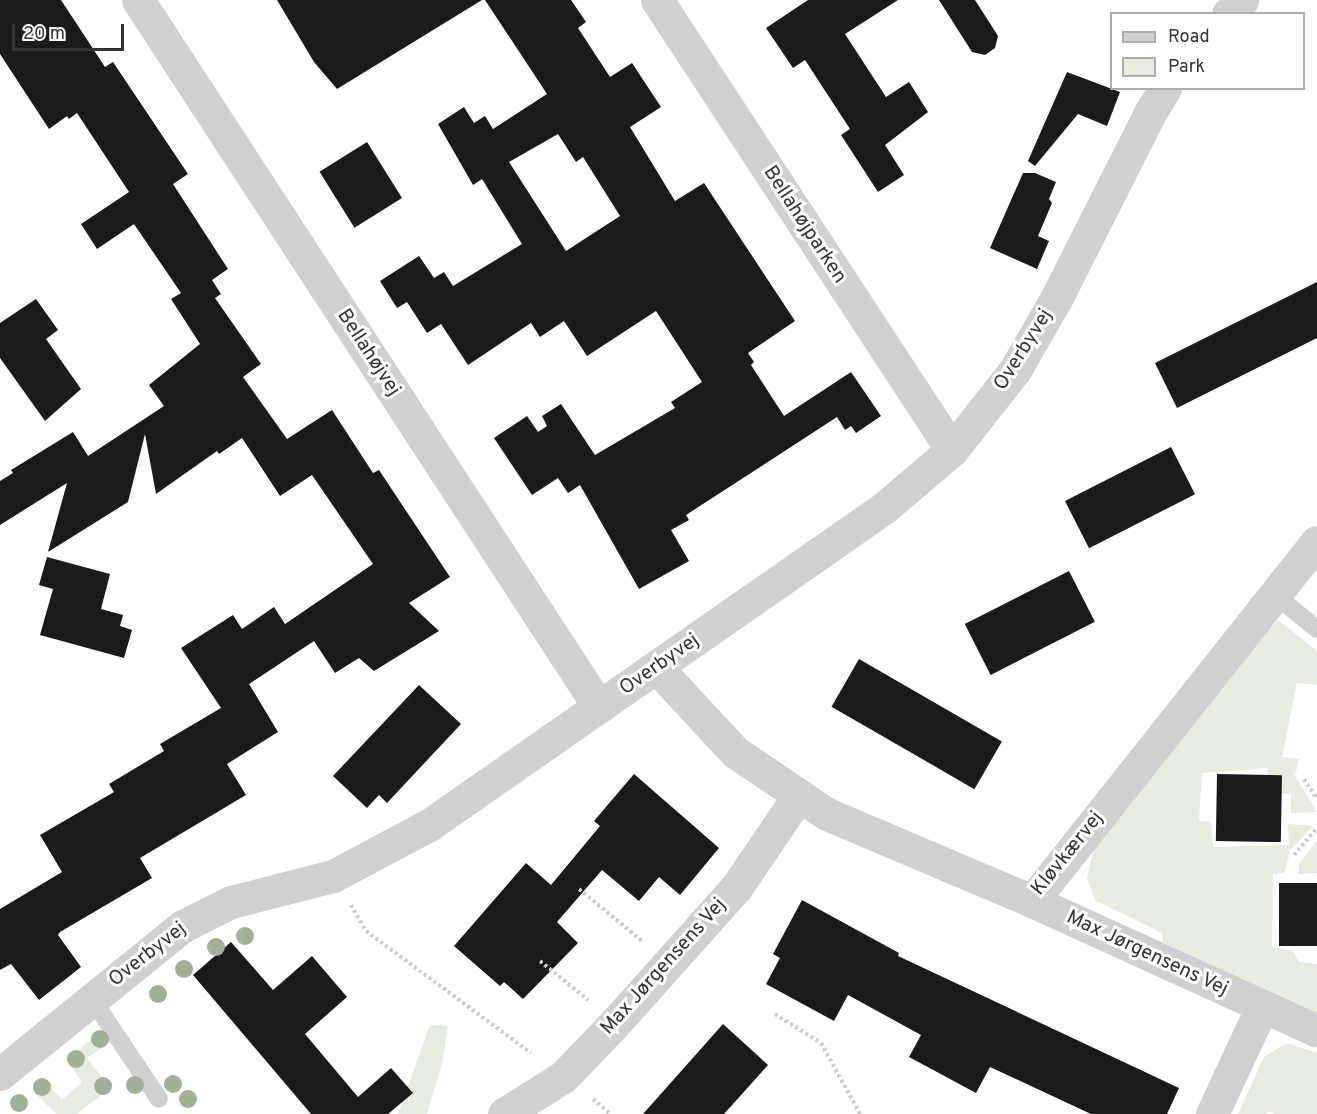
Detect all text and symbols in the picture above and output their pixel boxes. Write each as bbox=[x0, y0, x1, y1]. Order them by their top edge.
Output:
scale bar bbox=[15, 12, 128, 50]
legend bbox=[1110, 12, 1305, 90]
text: 20 m bbox=[23, 23, 65, 46]
text: Road bbox=[1168, 26, 1210, 49]
text: Park bbox=[1168, 56, 1205, 79]
street label: Bellahøjparken bbox=[757, 162, 851, 288]
street label: Bellahøjvej bbox=[331, 305, 405, 401]
street label: Overbyvej bbox=[990, 305, 1058, 395]
street label: Overbyvej bbox=[616, 629, 704, 701]
street label: Kløvkærvej bbox=[1027, 807, 1109, 901]
street label: Max Jørgensens Vej bbox=[596, 893, 732, 1041]
street label: Max Jørgensens Vej bbox=[1062, 906, 1232, 1002]
street label: Overbyvej bbox=[105, 917, 191, 993]

